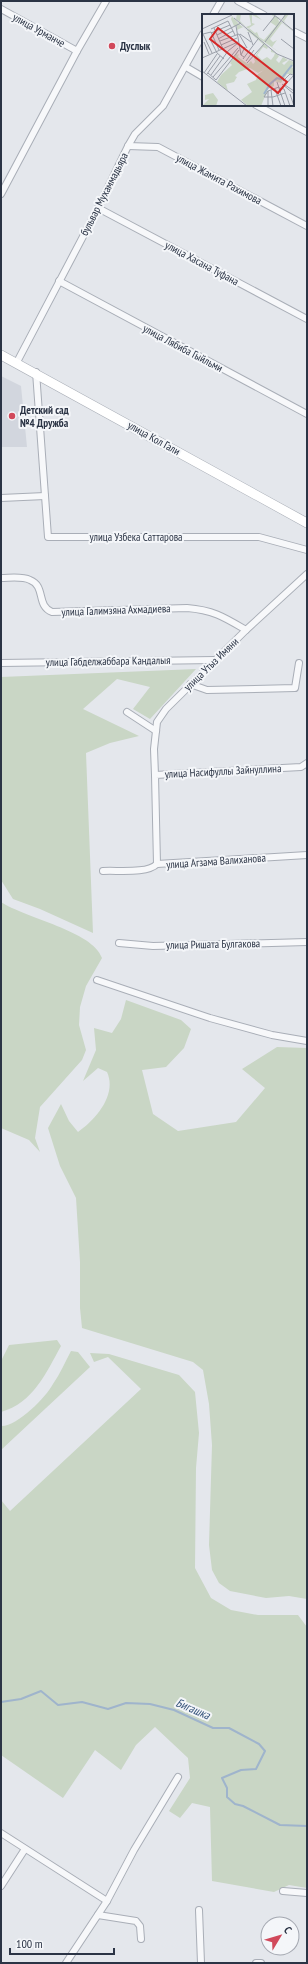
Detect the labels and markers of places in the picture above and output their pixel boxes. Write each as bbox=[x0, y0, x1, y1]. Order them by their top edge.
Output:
place label: Дуслык bbox=[120, 39, 151, 53]
marker: Дуслык bbox=[107, 41, 117, 51]
place label: Детский сад №4 Дружба bbox=[20, 403, 70, 430]
marker: Детский сад №4 Дружба bbox=[7, 411, 17, 421]

